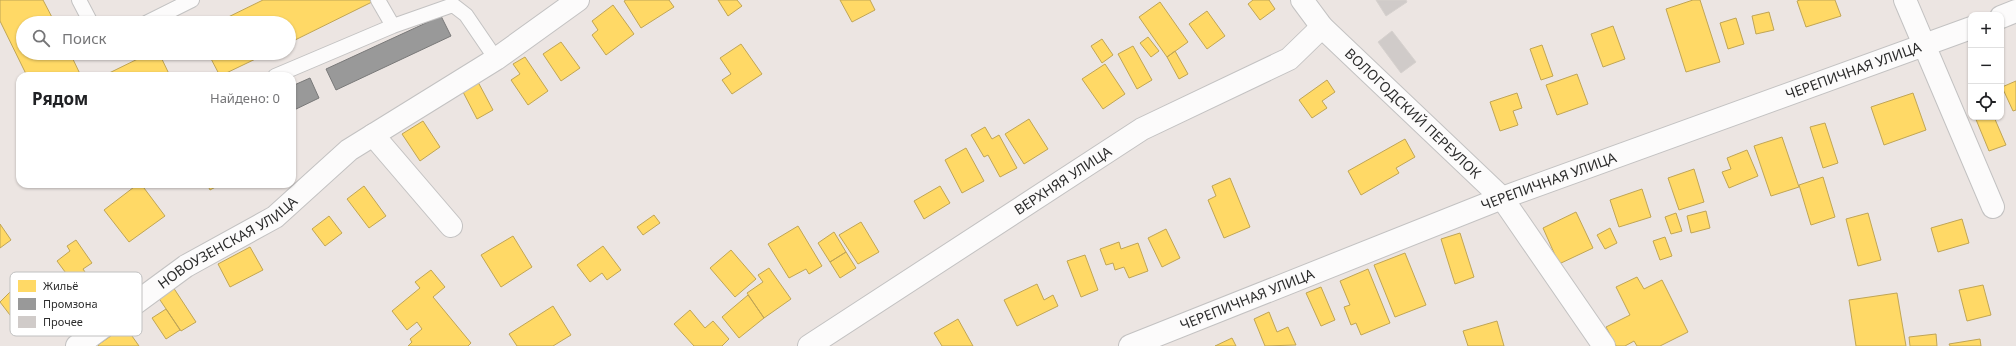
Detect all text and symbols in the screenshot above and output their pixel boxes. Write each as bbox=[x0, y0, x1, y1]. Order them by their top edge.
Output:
map controls bbox=[1968, 12, 2004, 120]
button: + bbox=[1968, 12, 2004, 48]
search box bbox=[16, 16, 296, 60]
icon: search bbox=[30, 27, 52, 49]
text: Поиск bbox=[62, 28, 107, 48]
street label: ЧЕРЕПИЧНАЯ УЛИЦА bbox=[1783, 37, 1924, 103]
street label: ВОЛОГОДСКИЙ ПЕРЕУЛОК bbox=[1341, 44, 1486, 182]
button: − bbox=[1968, 48, 2004, 84]
button: locate bbox=[1968, 84, 2004, 120]
text: Рядом bbox=[32, 87, 88, 110]
text: Найдено: 0 bbox=[210, 89, 280, 107]
street label: ВЕРХНЯЯ УЛИЦА bbox=[1010, 141, 1115, 219]
street label: ЧЕРЕПИЧНАЯ УЛИЦА bbox=[1478, 147, 1619, 214]
street label: НОВОУЗЕНСКАЯ УЛИЦА bbox=[154, 191, 301, 293]
street label: ЧЕРЕПИЧНАЯ УЛИЦА bbox=[1177, 264, 1317, 334]
legend bbox=[10, 272, 142, 336]
text: Жильё bbox=[43, 278, 78, 293]
text: Промзона bbox=[43, 296, 98, 311]
text: Прочее bbox=[43, 314, 83, 329]

